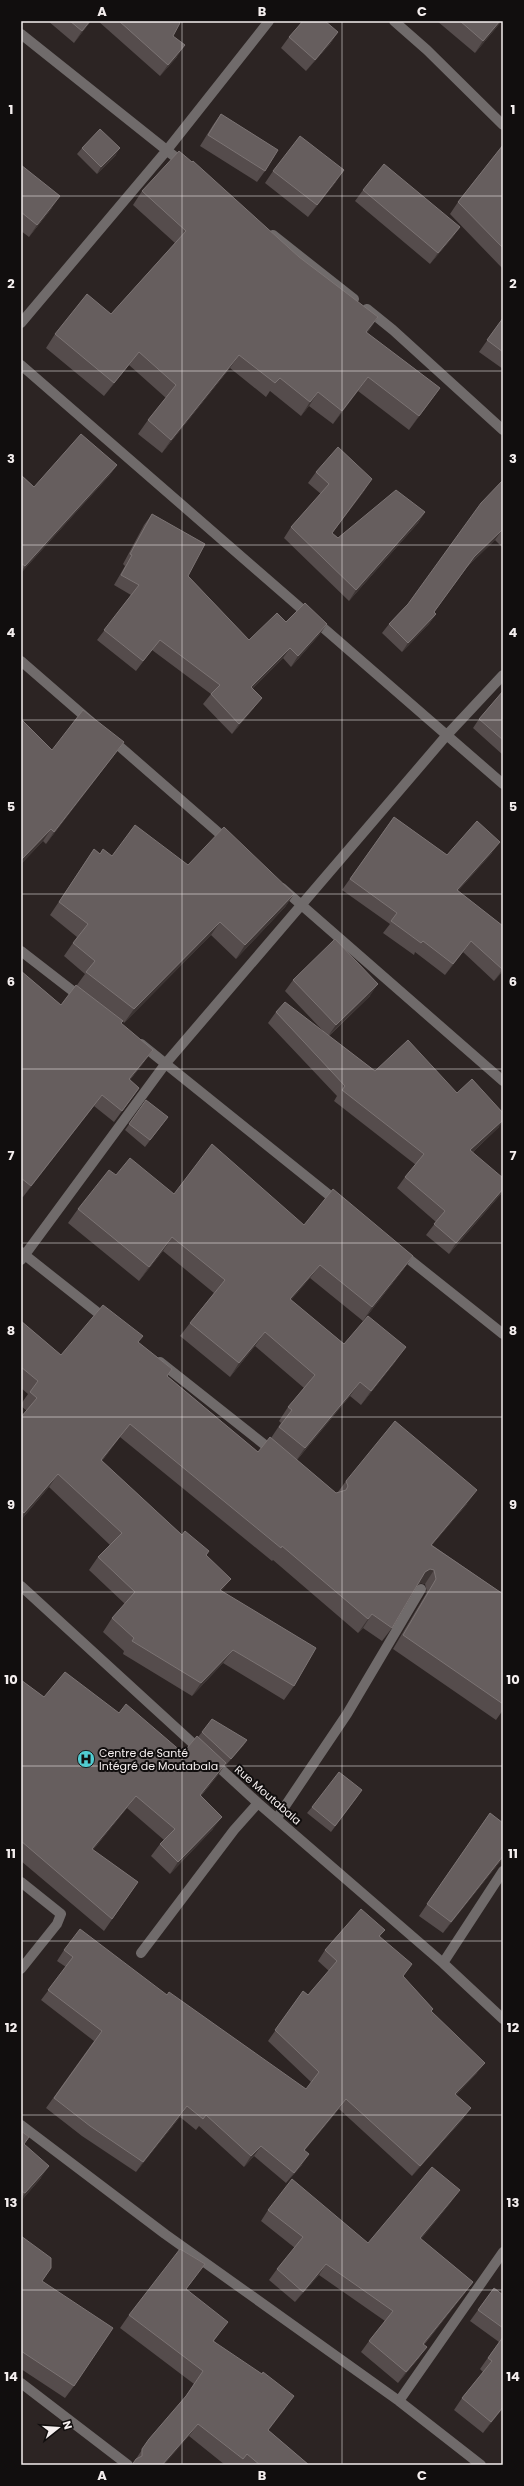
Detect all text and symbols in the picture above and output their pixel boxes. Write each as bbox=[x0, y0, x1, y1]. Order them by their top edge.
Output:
text: A bbox=[97, 2, 107, 21]
text: B bbox=[258, 2, 267, 21]
text: C bbox=[417, 2, 427, 21]
text: 1 bbox=[9, 100, 13, 119]
text: 1 bbox=[511, 100, 515, 119]
text: 2 bbox=[7, 274, 15, 293]
text: 2 bbox=[509, 274, 517, 293]
text: 3 bbox=[7, 449, 15, 468]
text: 3 bbox=[509, 449, 517, 468]
text: 4 bbox=[7, 623, 16, 642]
text: 4 bbox=[509, 623, 518, 642]
text: 5 bbox=[7, 797, 15, 816]
text: 5 bbox=[509, 797, 517, 816]
text: 6 bbox=[7, 972, 15, 991]
text: 6 bbox=[509, 972, 517, 991]
text: 7 bbox=[8, 1146, 15, 1165]
text: 7 bbox=[510, 1146, 517, 1165]
text: 8 bbox=[7, 1321, 15, 1340]
text: 8 bbox=[509, 1321, 517, 1340]
text: 9 bbox=[7, 1495, 15, 1514]
text: 9 bbox=[509, 1495, 517, 1514]
text: 10 bbox=[4, 1670, 18, 1689]
text: 10 bbox=[506, 1670, 520, 1689]
place label: Centre de Santé Intégré de Moutabala bbox=[99, 1745, 218, 1774]
hospital icon: Centre de Santé Intégré de Moutabala bbox=[76, 1749, 96, 1769]
street label: Rue Moutabala bbox=[231, 1762, 305, 1828]
text: 11 bbox=[6, 1844, 16, 1863]
text: 11 bbox=[508, 1844, 518, 1863]
text: 12 bbox=[5, 2018, 18, 2037]
text: 12 bbox=[507, 2018, 520, 2037]
text: 13 bbox=[5, 2193, 18, 2212]
text: 13 bbox=[507, 2193, 520, 2212]
text: 14 bbox=[4, 2367, 18, 2386]
text: 14 bbox=[506, 2367, 520, 2386]
north arrow bbox=[38, 2408, 78, 2448]
text: N bbox=[59, 2419, 76, 2431]
text: A bbox=[97, 2466, 107, 2485]
text: B bbox=[258, 2466, 267, 2485]
text: C bbox=[417, 2466, 427, 2485]

